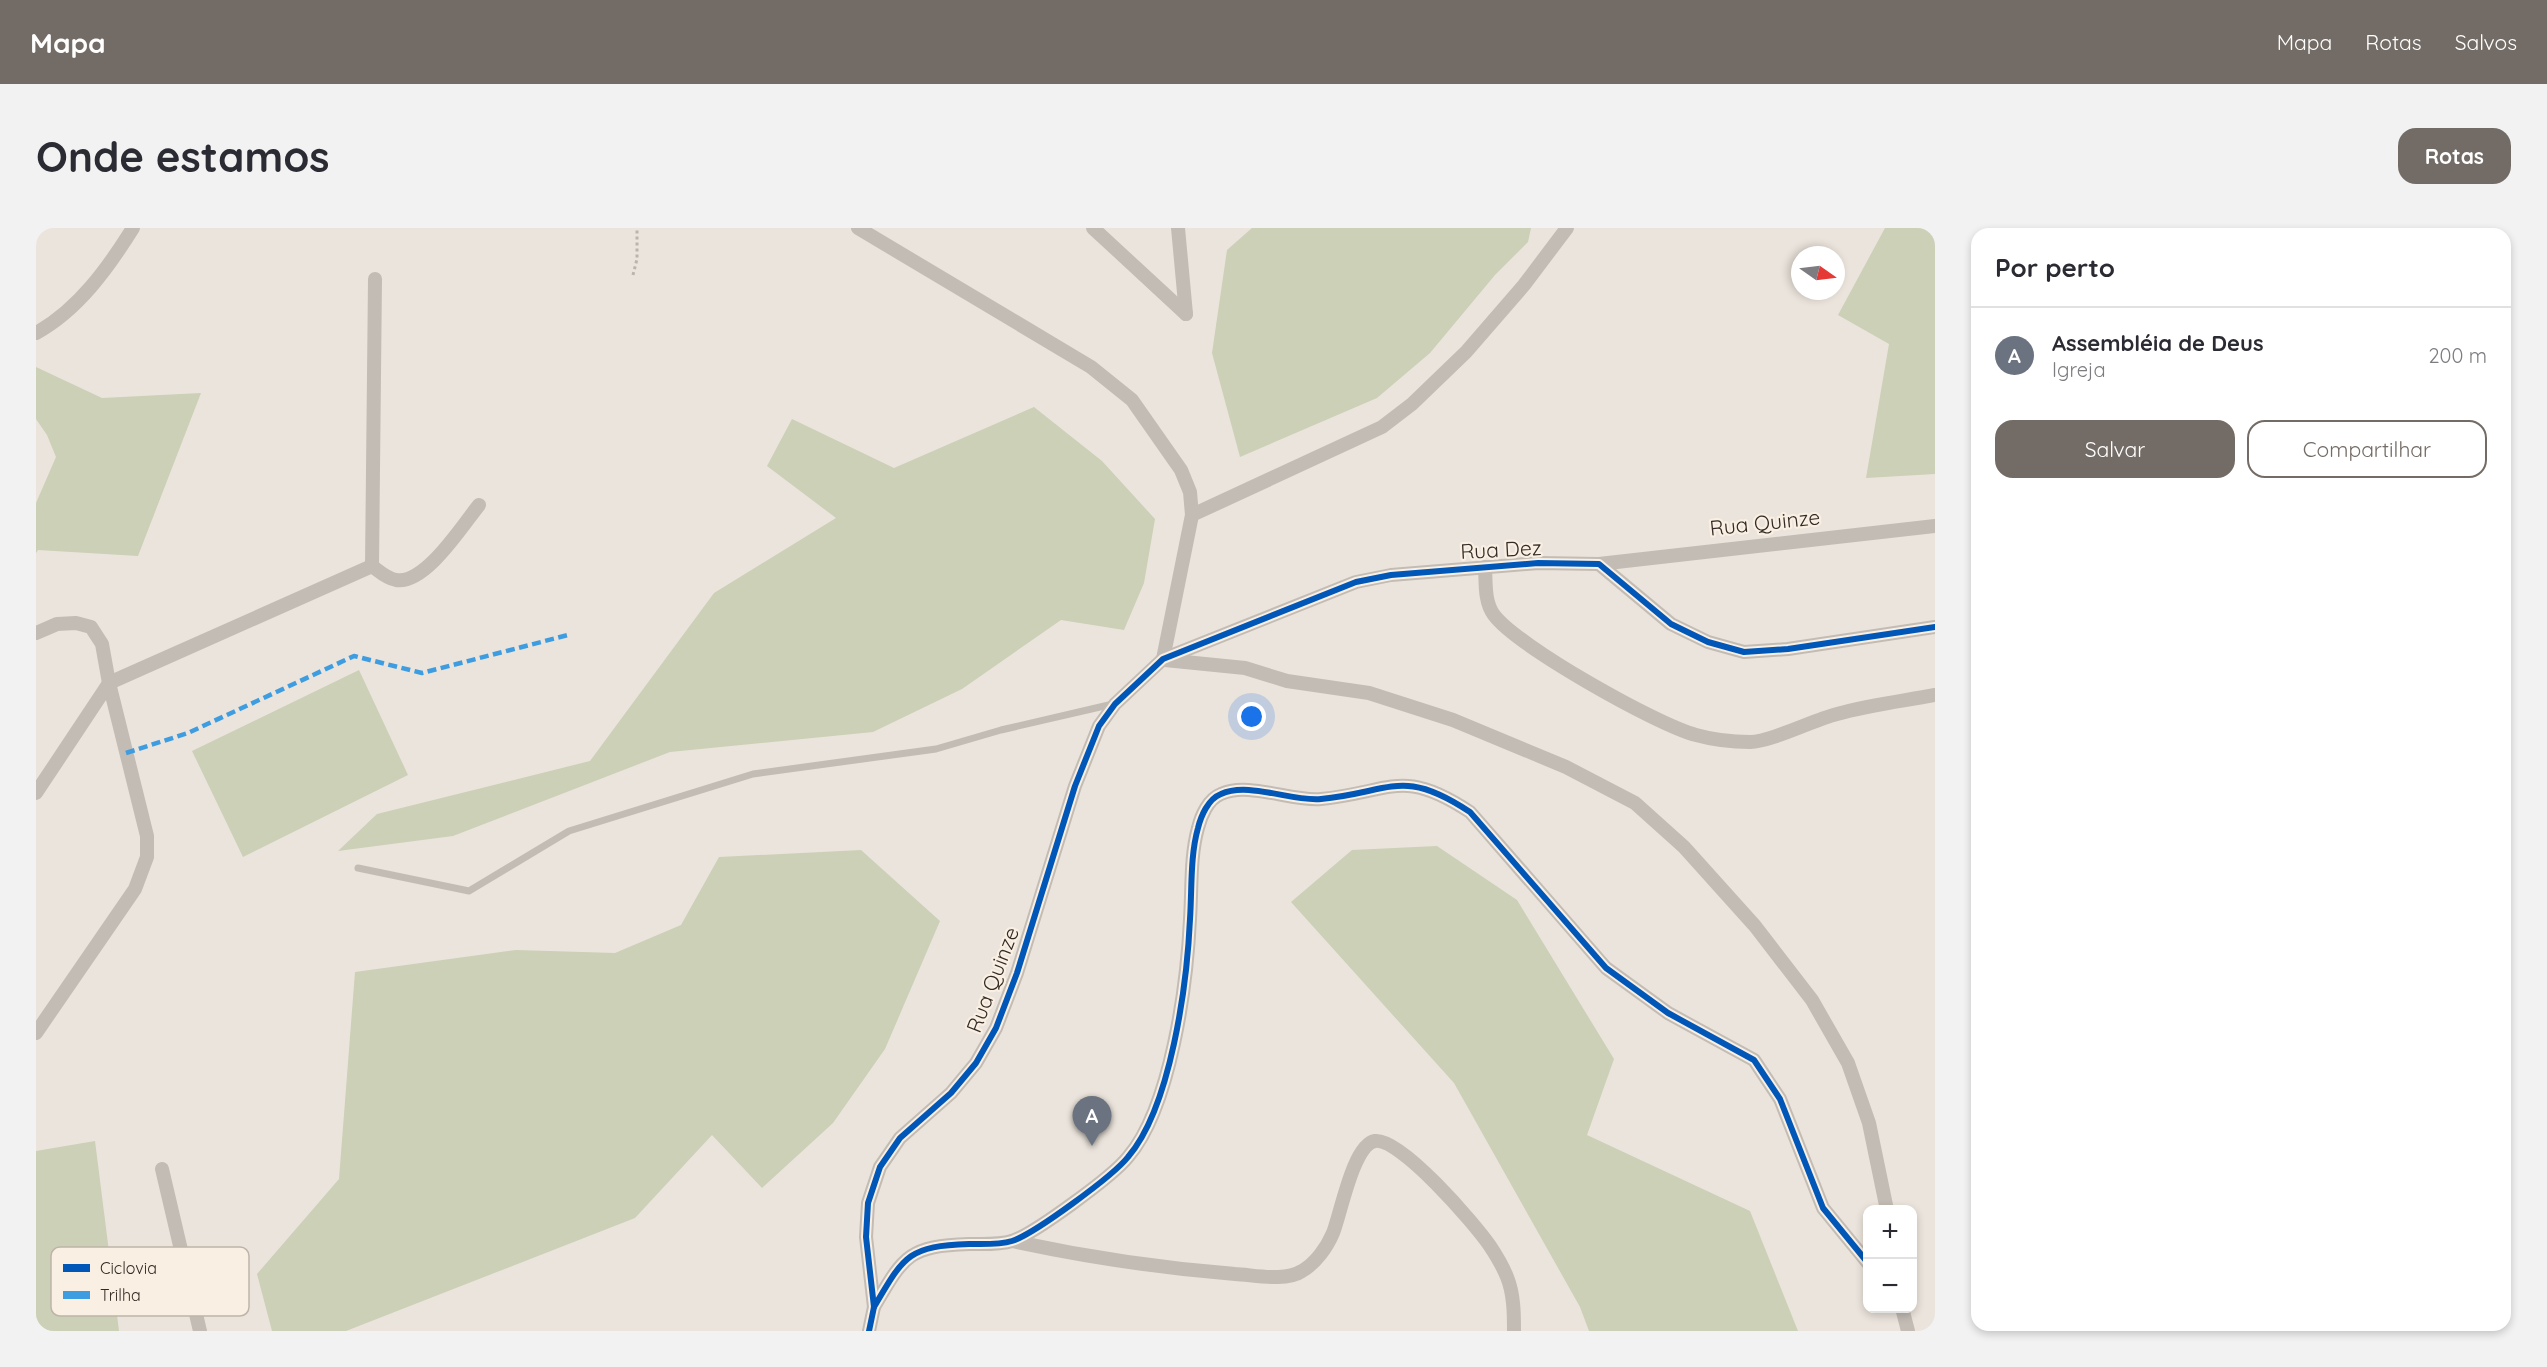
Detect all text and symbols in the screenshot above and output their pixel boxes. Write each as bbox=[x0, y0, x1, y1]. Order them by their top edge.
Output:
text: Mapa bbox=[30, 25, 106, 60]
text: Mapa bbox=[2277, 29, 2332, 55]
text: Rotas bbox=[2365, 29, 2422, 55]
text: Salvos bbox=[2455, 29, 2517, 55]
button: Rotas bbox=[2398, 128, 2511, 184]
text: Onde estamos bbox=[36, 130, 330, 183]
north arrow bbox=[1791, 246, 1845, 300]
text: Por perto bbox=[1995, 251, 2115, 284]
text: Assembléia de Deus bbox=[2052, 329, 2264, 357]
text: A bbox=[2008, 343, 2021, 368]
text: 200 m bbox=[2428, 343, 2487, 368]
text: Igreja bbox=[2052, 357, 2106, 382]
button: Salvar bbox=[1995, 420, 2235, 478]
button: Compartilhar bbox=[2247, 420, 2487, 478]
street label: Rua Quinze bbox=[1708, 503, 1821, 541]
street label: Rua Dez bbox=[1460, 534, 1542, 564]
your location bbox=[1237, 702, 1266, 731]
street label: Rua Quinze bbox=[960, 923, 1024, 1036]
pin: A bbox=[1072, 1096, 1112, 1146]
map controls bbox=[1863, 1205, 1917, 1313]
button: + bbox=[1863, 1205, 1917, 1259]
legend bbox=[51, 1247, 249, 1316]
text: Ciclovia bbox=[100, 1258, 157, 1278]
button: − bbox=[1863, 1259, 1917, 1313]
text: Trilha bbox=[100, 1285, 141, 1305]

